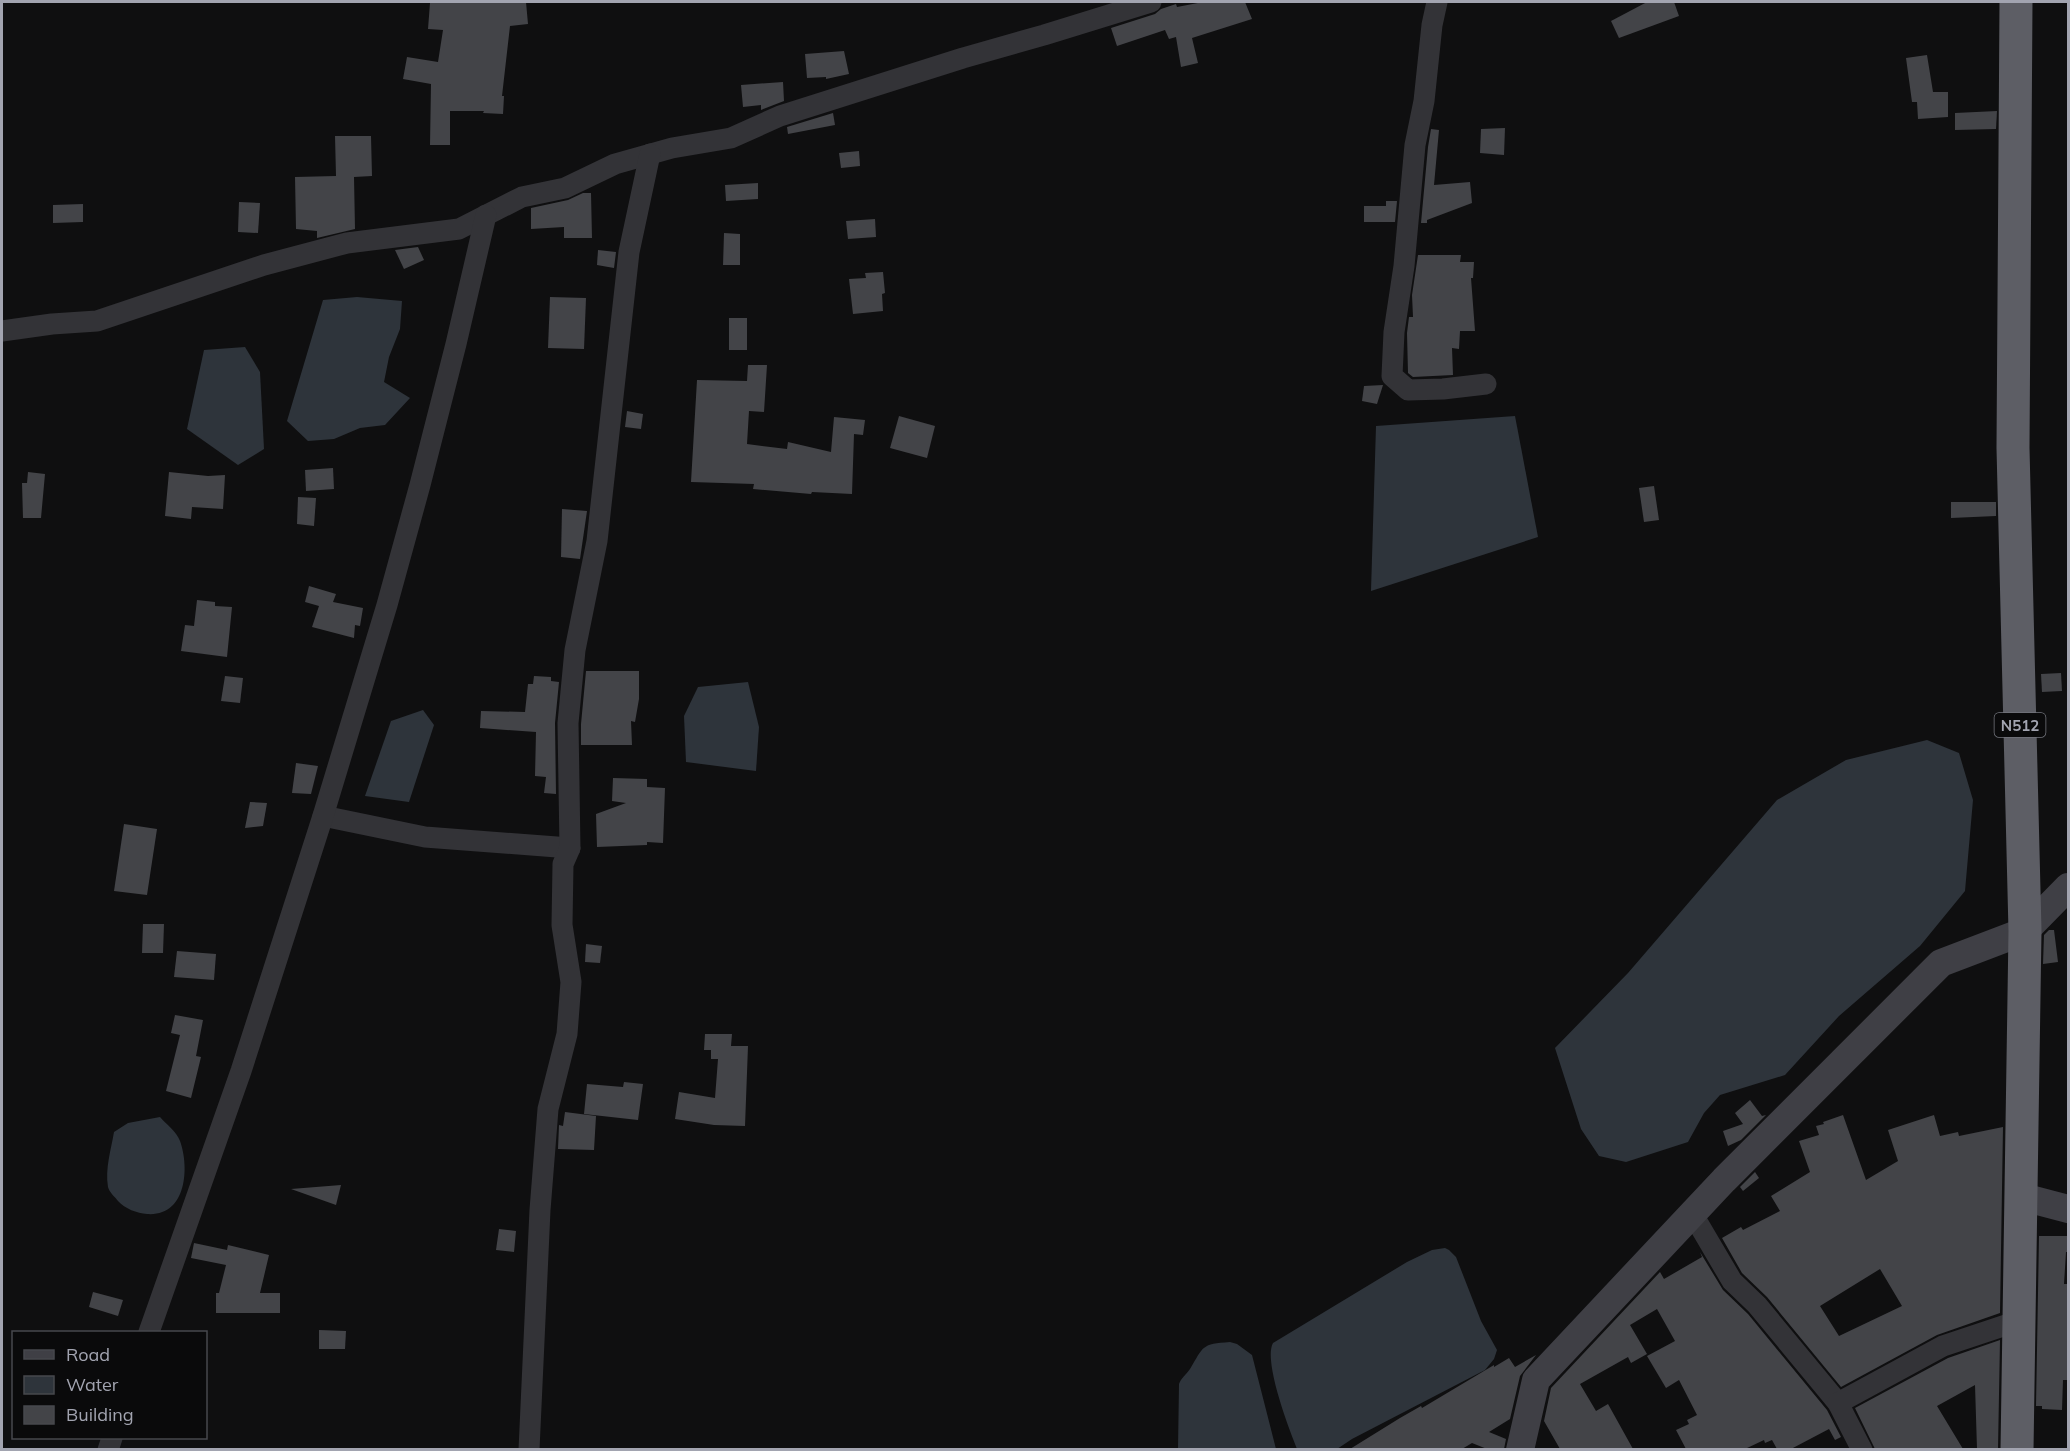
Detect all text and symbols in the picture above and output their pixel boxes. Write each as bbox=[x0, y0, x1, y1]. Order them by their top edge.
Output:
road number: N512 bbox=[1994, 713, 2046, 737]
legend bbox=[12, 1331, 207, 1439]
text: Road bbox=[66, 1343, 110, 1366]
text: Water bbox=[66, 1373, 119, 1396]
text: Building bbox=[66, 1403, 134, 1426]

